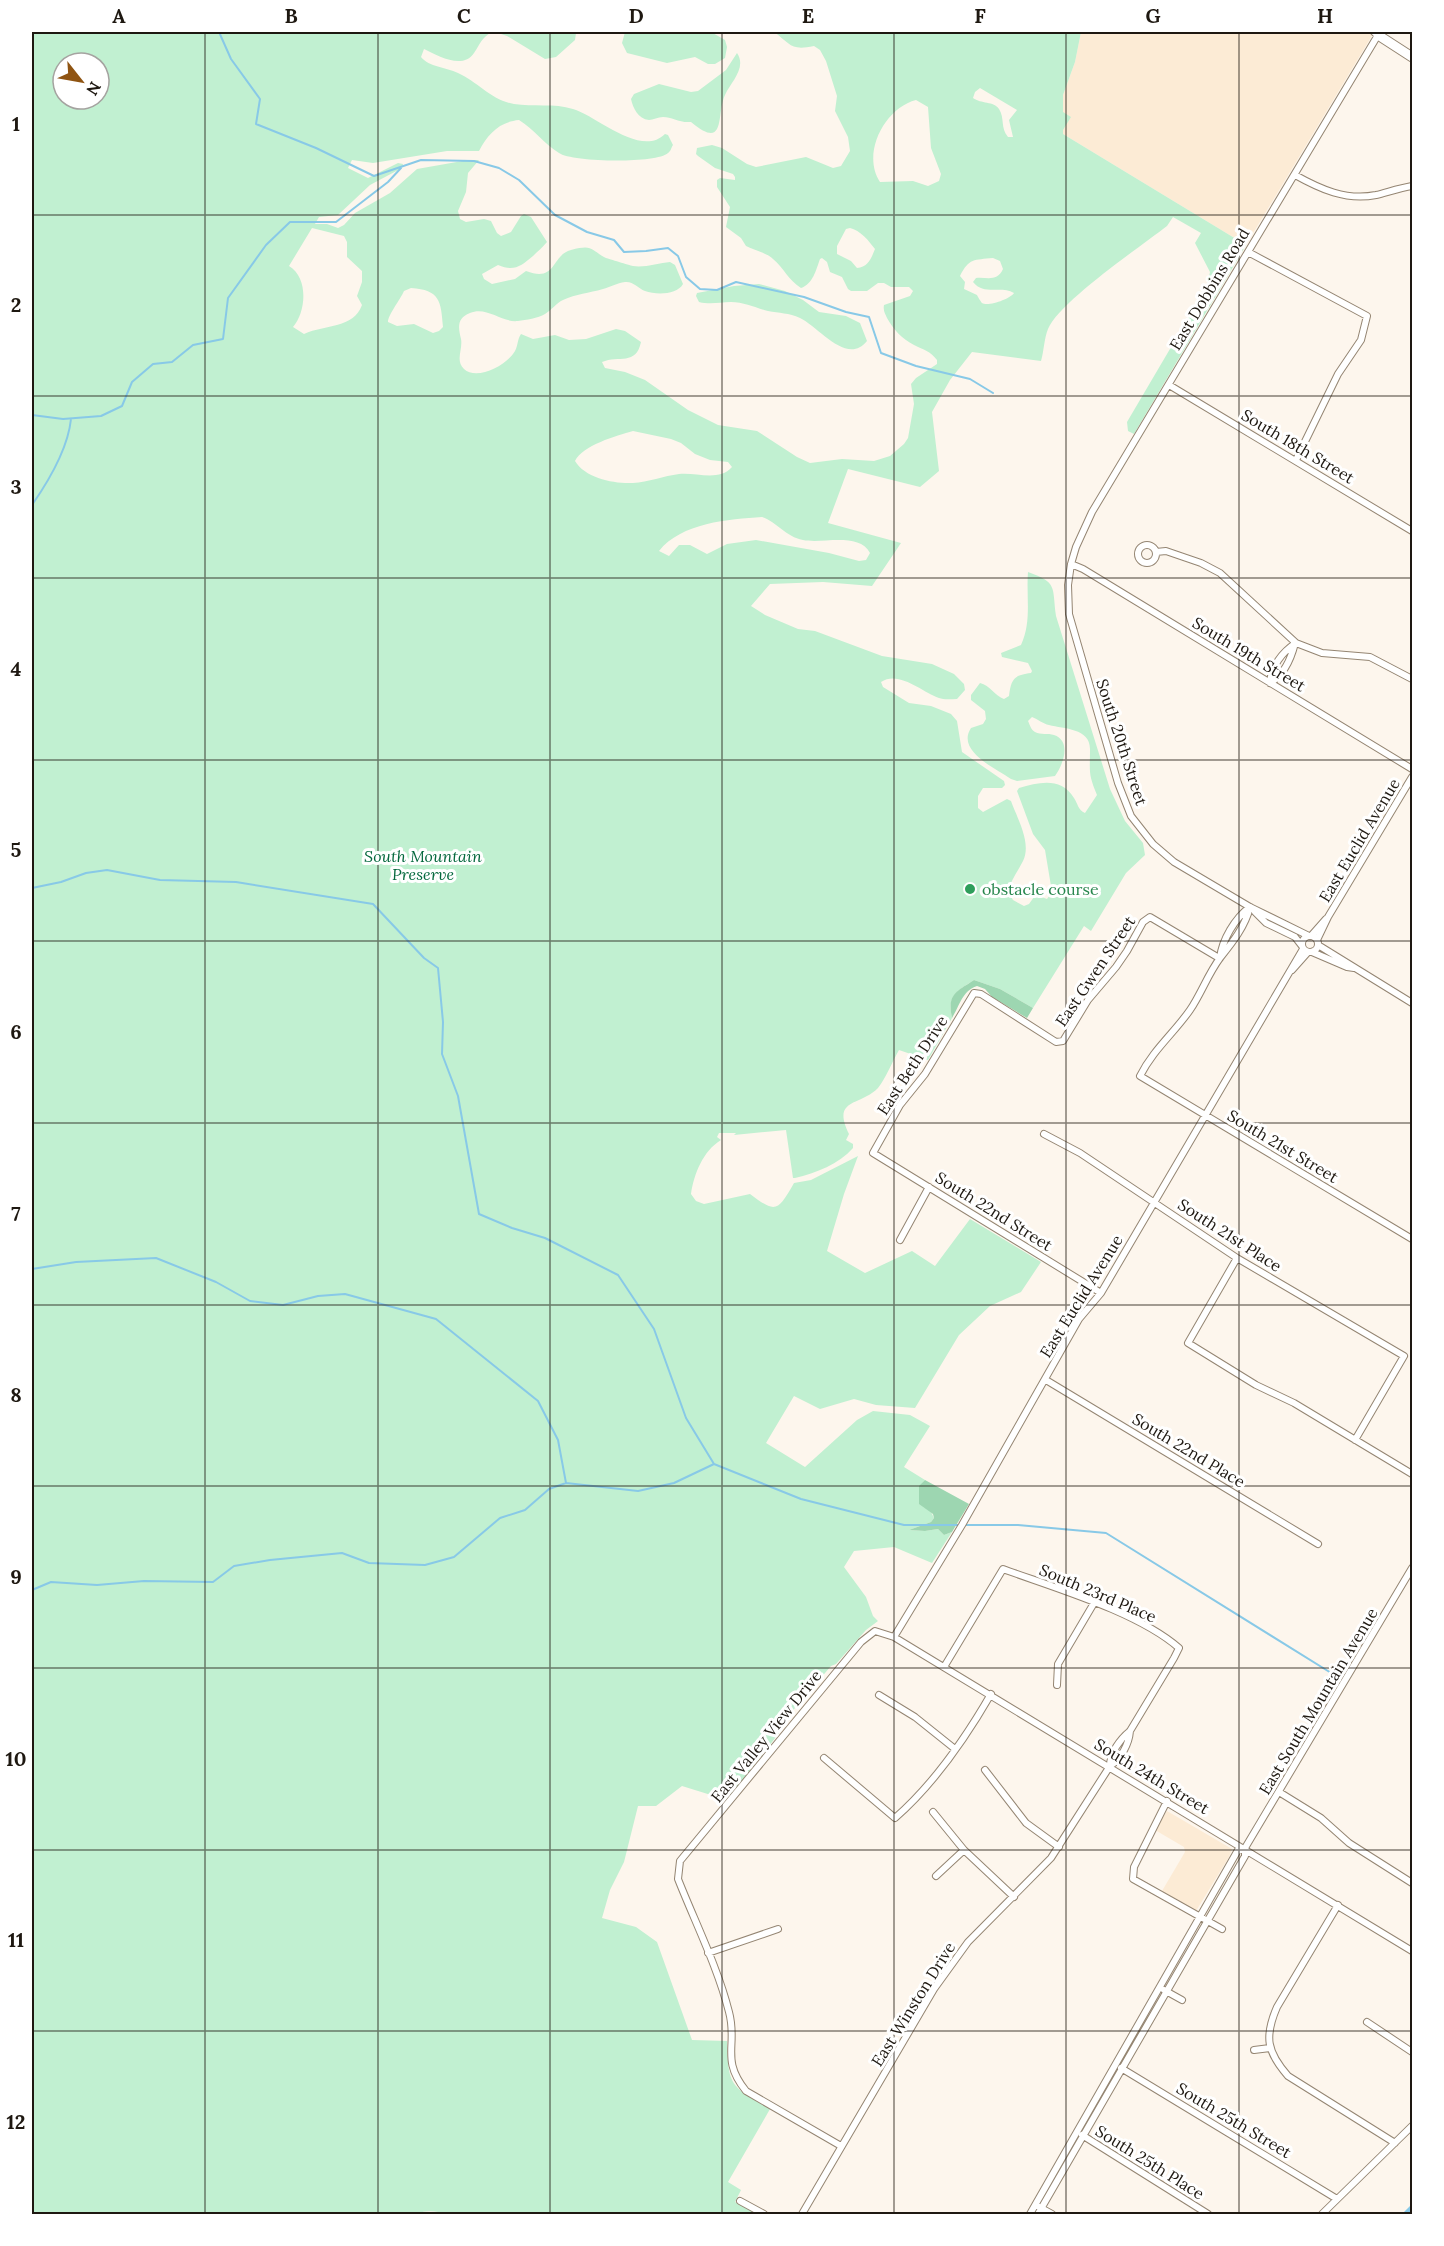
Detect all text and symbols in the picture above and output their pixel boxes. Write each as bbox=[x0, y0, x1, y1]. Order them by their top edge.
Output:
text: A bbox=[112, 3, 126, 28]
text: B bbox=[284, 3, 298, 28]
text: C bbox=[457, 3, 471, 28]
text: D bbox=[628, 3, 644, 28]
text: E bbox=[802, 3, 814, 28]
text: F bbox=[974, 3, 986, 28]
text: G bbox=[1145, 3, 1161, 28]
text: H bbox=[1317, 3, 1333, 28]
north arrow bbox=[51, 51, 111, 111]
text: N bbox=[82, 78, 106, 99]
text: 1 bbox=[12, 111, 20, 136]
street label: East Dobbins Road bbox=[1165, 224, 1254, 354]
text: 2 bbox=[11, 292, 21, 317]
street label: South 18th Street bbox=[1238, 404, 1359, 488]
text: 3 bbox=[10, 474, 22, 499]
street label: South 19th Street bbox=[1189, 612, 1310, 696]
text: 4 bbox=[11, 656, 22, 681]
street label: South 20th Street bbox=[1092, 676, 1152, 809]
street label: East Euclid Avenue bbox=[1314, 774, 1404, 906]
text: 5 bbox=[11, 837, 22, 862]
park label: South Mountain Preserve bbox=[364, 846, 482, 884]
place label: obstacle course bbox=[982, 879, 1099, 899]
marker: obstacle course bbox=[963, 882, 977, 896]
street label: East Gwen Street bbox=[1051, 911, 1140, 1030]
street label: East Beth Drive bbox=[872, 1011, 952, 1118]
text: 6 bbox=[10, 1019, 22, 1044]
street label: South 21st Street bbox=[1224, 1105, 1343, 1187]
street label: South 22nd Street bbox=[932, 1167, 1057, 1255]
street label: South 21st Place bbox=[1174, 1194, 1286, 1276]
text: 7 bbox=[11, 1201, 21, 1226]
street label: East Euclid Avenue bbox=[1035, 1231, 1127, 1361]
text: 8 bbox=[10, 1382, 22, 1407]
street label: South 22nd Place bbox=[1129, 1408, 1249, 1492]
street label: South 23rd Place bbox=[1036, 1559, 1160, 1627]
text: 9 bbox=[10, 1564, 22, 1589]
street label: East South Mountain Avenue bbox=[1254, 1604, 1382, 1798]
street label: East Valley View Drive bbox=[706, 1665, 826, 1806]
street label: South 24th Street bbox=[1091, 1734, 1214, 1819]
text: 10 bbox=[6, 1746, 26, 1771]
text: 11 bbox=[8, 1927, 24, 1952]
street label: East Winston Drive bbox=[867, 1938, 959, 2070]
street label: South 25th Street bbox=[1173, 2078, 1296, 2163]
text: 12 bbox=[7, 2109, 25, 2134]
street label: South 25th Place bbox=[1092, 2121, 1208, 2204]

